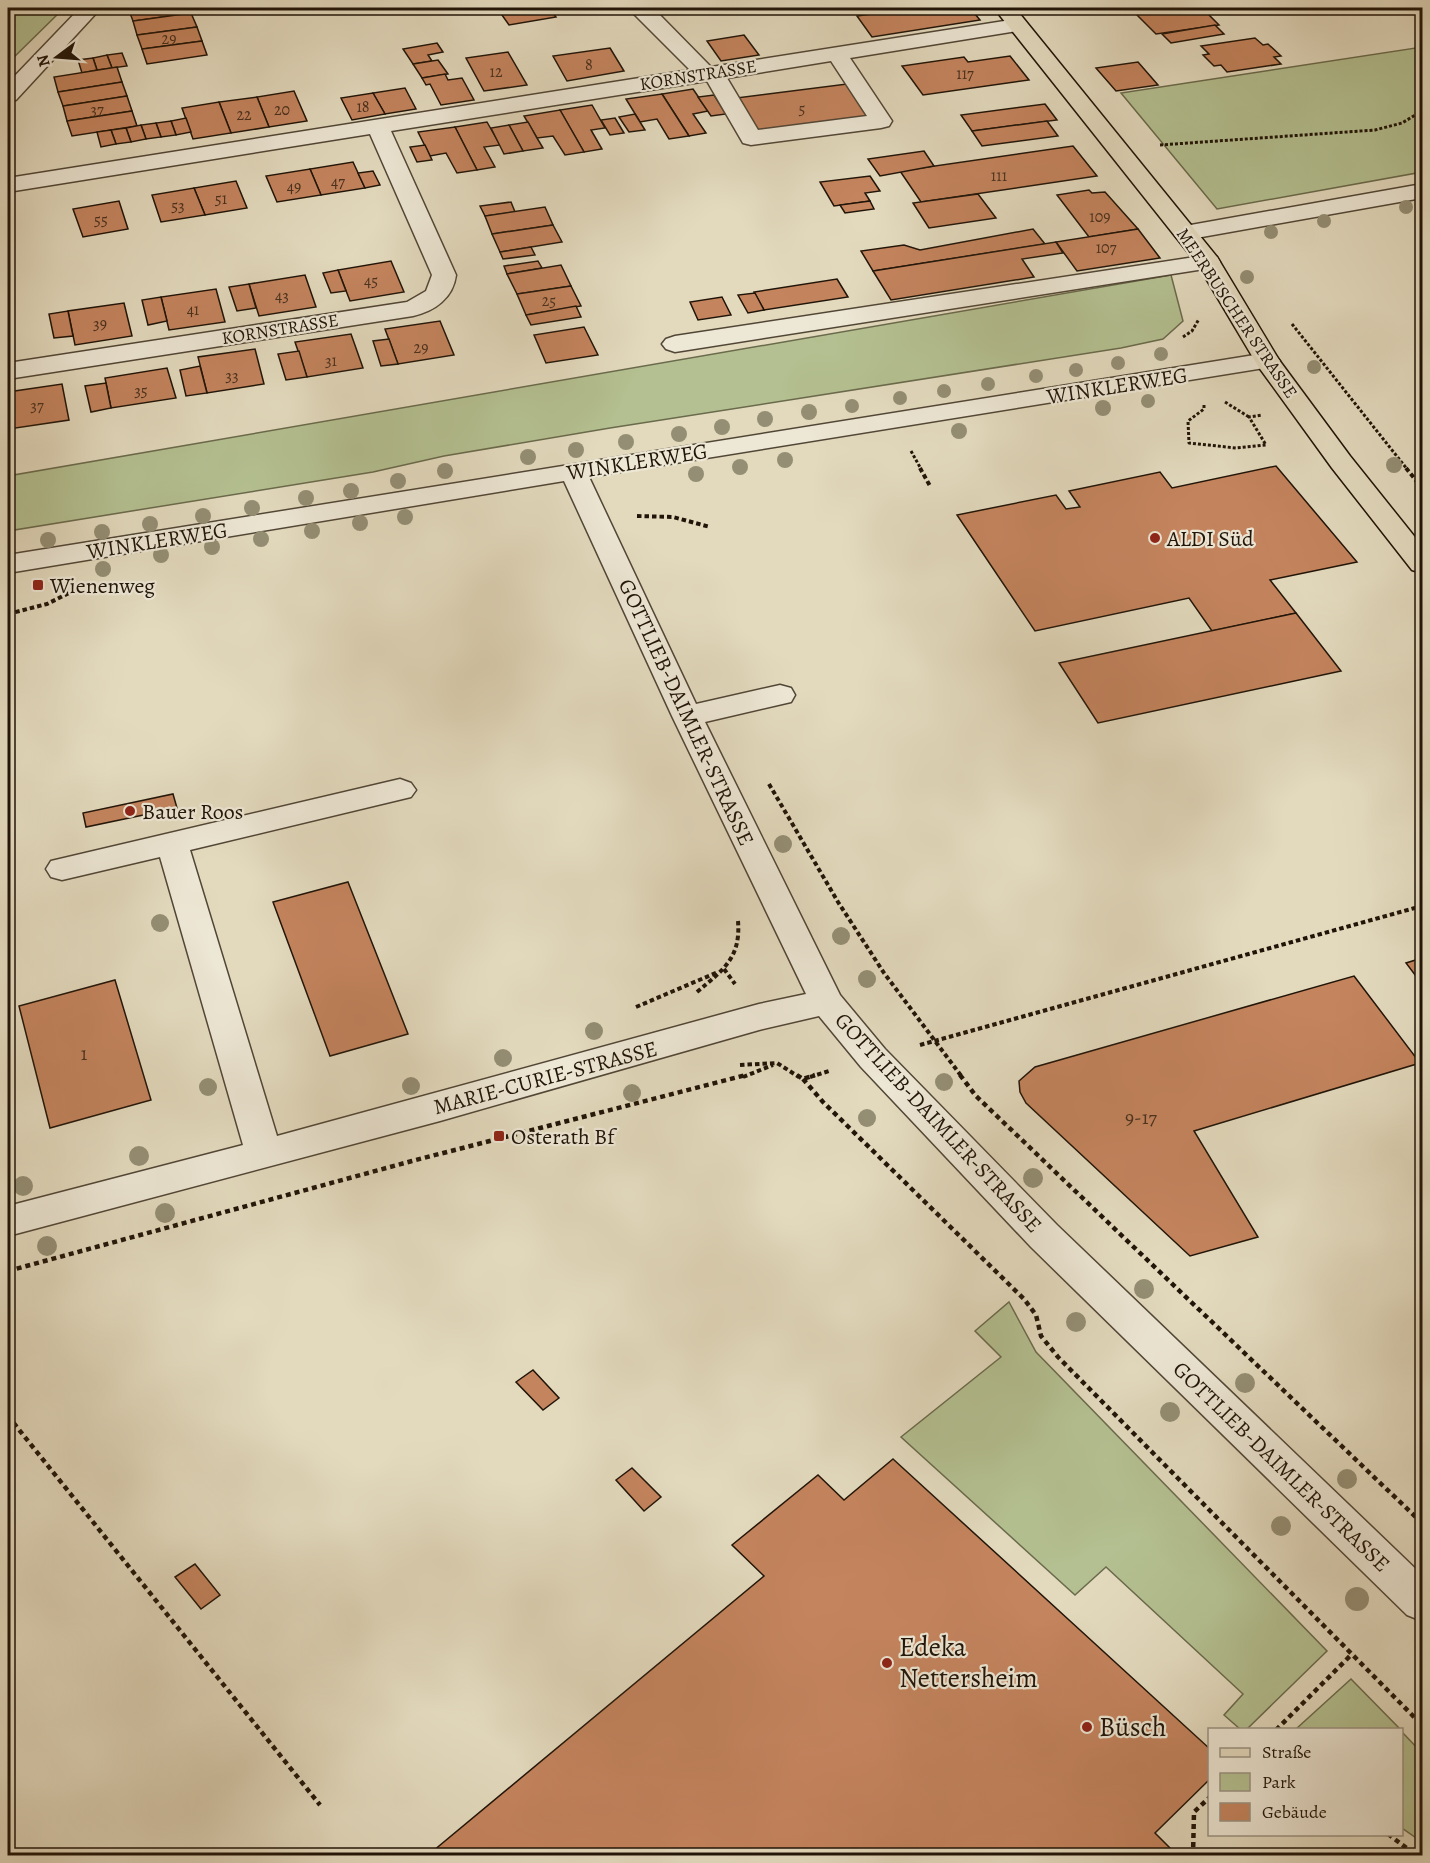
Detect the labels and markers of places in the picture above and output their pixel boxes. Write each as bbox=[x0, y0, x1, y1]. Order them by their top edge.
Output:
place label: ALDI Süd bbox=[1166, 524, 1254, 554]
marker: ALDI Süd bbox=[1148, 531, 1162, 545]
place label: Wienenweg bbox=[49, 571, 155, 601]
marker: Wienenweg bbox=[31, 578, 45, 592]
place label: Bauer Roos bbox=[142, 797, 243, 827]
marker: Bauer Roos bbox=[123, 804, 137, 818]
place label: Osterath Bf bbox=[511, 1122, 617, 1152]
marker: Osterath Bf bbox=[492, 1129, 506, 1143]
place label: Edeka Nettersheim bbox=[899, 1629, 1038, 1696]
marker: Edeka Nettersheim bbox=[880, 1656, 894, 1670]
place label: Büsch bbox=[1099, 1709, 1166, 1745]
marker: Büsch bbox=[1080, 1720, 1094, 1734]

